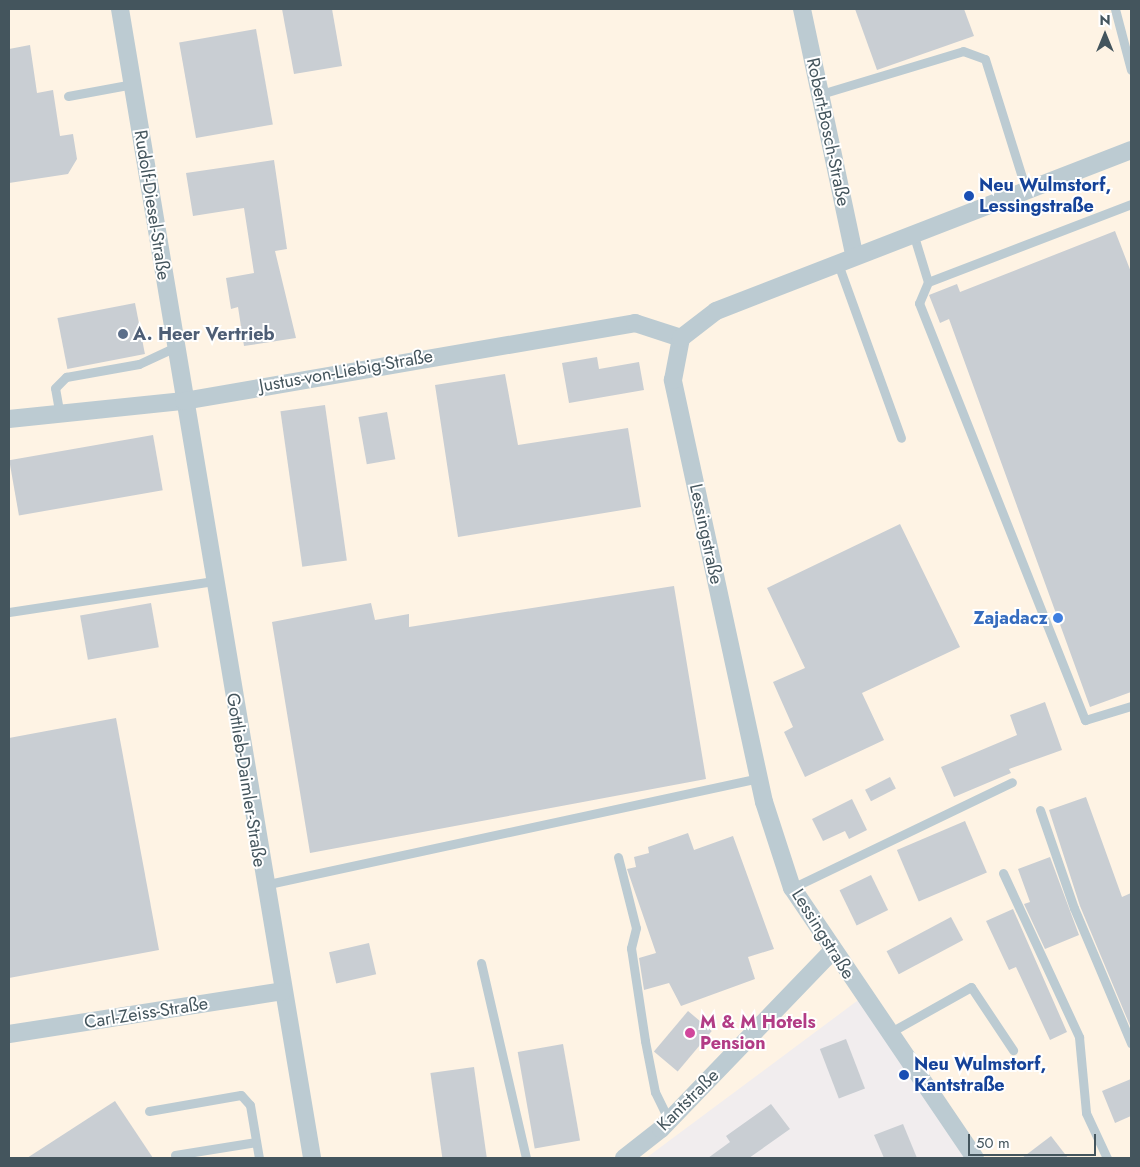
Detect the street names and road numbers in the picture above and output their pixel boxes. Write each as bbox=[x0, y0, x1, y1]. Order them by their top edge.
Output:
street label: Robert-Bosch-Straße bbox=[802, 56, 854, 208]
street label: Rudolf-Diesel-Straße bbox=[129, 128, 175, 282]
street label: Justus-von-Liebig-Straße bbox=[257, 345, 435, 397]
street label: Lessingstraße bbox=[685, 482, 727, 586]
street label: Gottlieb-Daimler-Straße bbox=[222, 691, 270, 869]
street label: Lessingstraße bbox=[787, 885, 859, 983]
street label: Carl-Zeiss-Straße bbox=[83, 993, 209, 1033]
street label: Kantstraße bbox=[653, 1065, 723, 1135]

